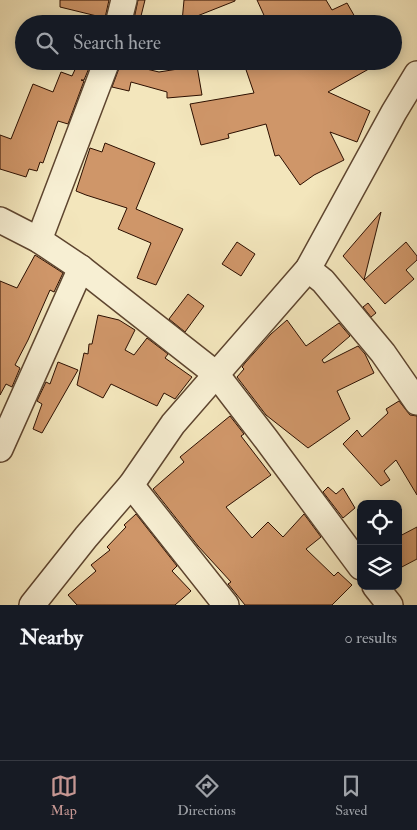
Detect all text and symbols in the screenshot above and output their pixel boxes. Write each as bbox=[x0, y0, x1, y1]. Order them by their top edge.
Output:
search box bbox=[15, 15, 402, 70]
icon: search bbox=[33, 29, 61, 57]
text: Search here bbox=[73, 31, 161, 55]
map controls bbox=[357, 500, 402, 590]
button: locate bbox=[357, 500, 402, 545]
button: layers bbox=[357, 545, 402, 590]
text: Nearby bbox=[20, 624, 83, 651]
text: 0 results bbox=[344, 628, 397, 648]
tab: Map bbox=[50, 772, 78, 819]
tab: Directions bbox=[177, 772, 236, 819]
tab: Saved bbox=[335, 772, 367, 819]

